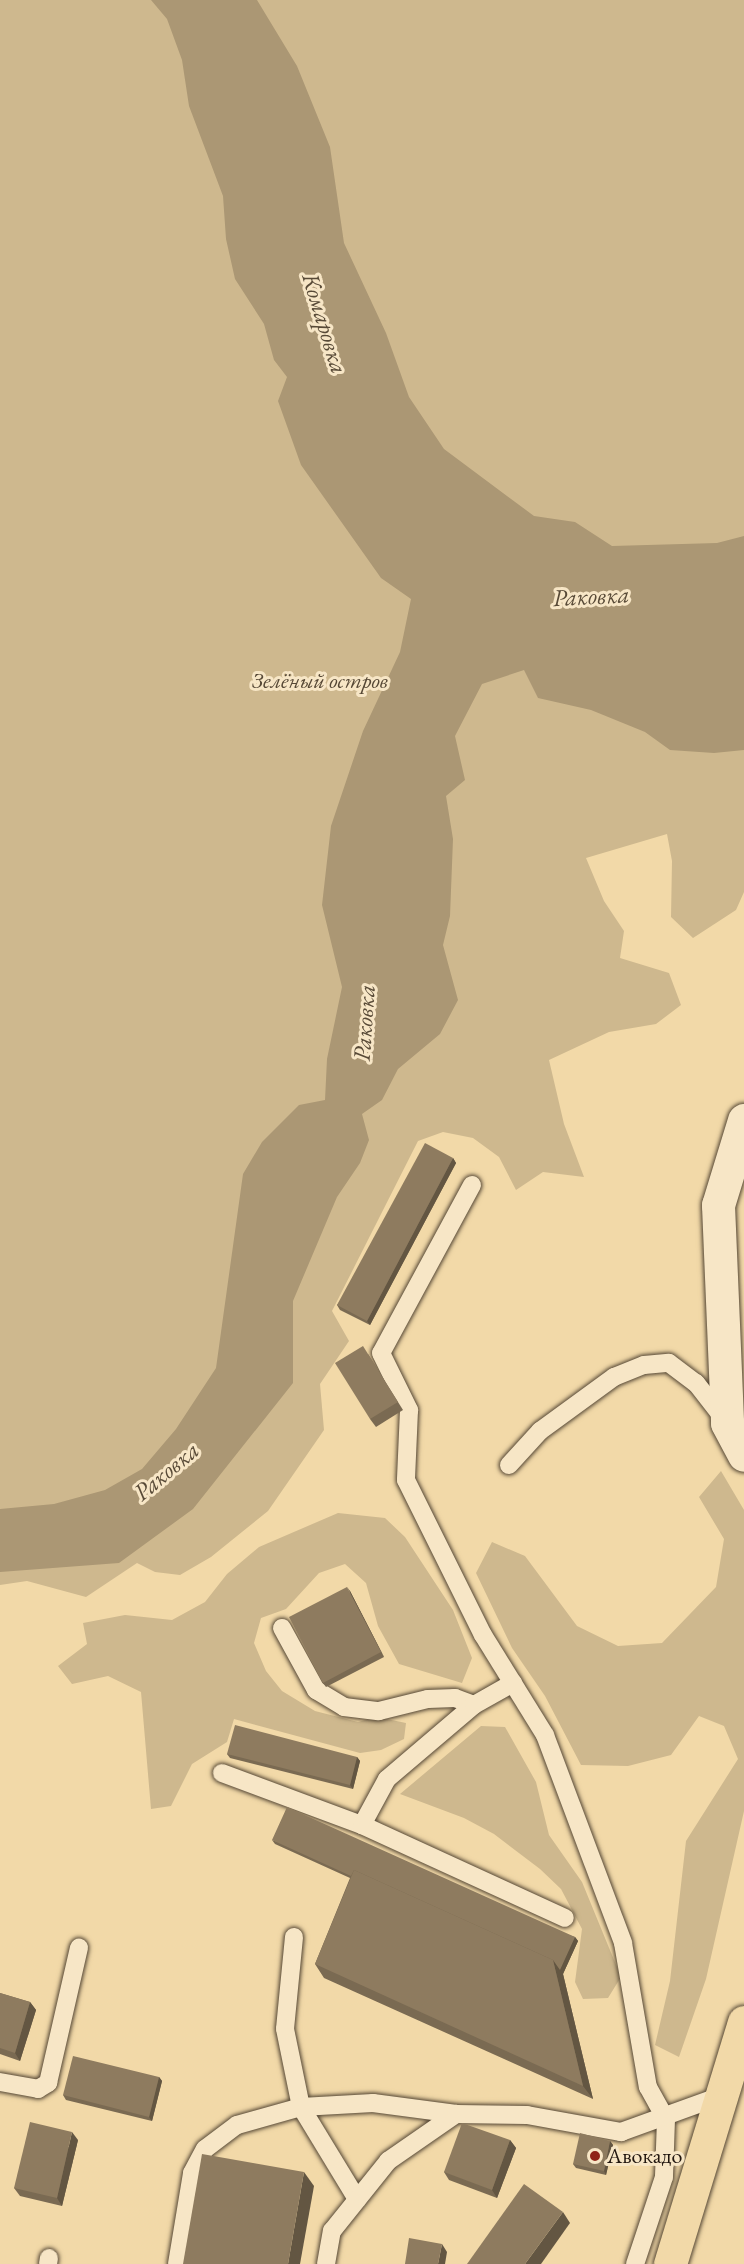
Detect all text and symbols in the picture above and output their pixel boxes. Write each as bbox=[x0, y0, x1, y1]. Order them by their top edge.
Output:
water label: Комаровка bbox=[296, 269, 354, 377]
water label: Раковка bbox=[552, 580, 630, 612]
park label: Зелёный остров bbox=[252, 668, 388, 694]
water label: Раковка bbox=[347, 984, 381, 1062]
water label: Раковка bbox=[127, 1435, 205, 1507]
place label: Авокадо bbox=[607, 2143, 682, 2169]
marker: Авокадо bbox=[588, 2149, 602, 2163]

